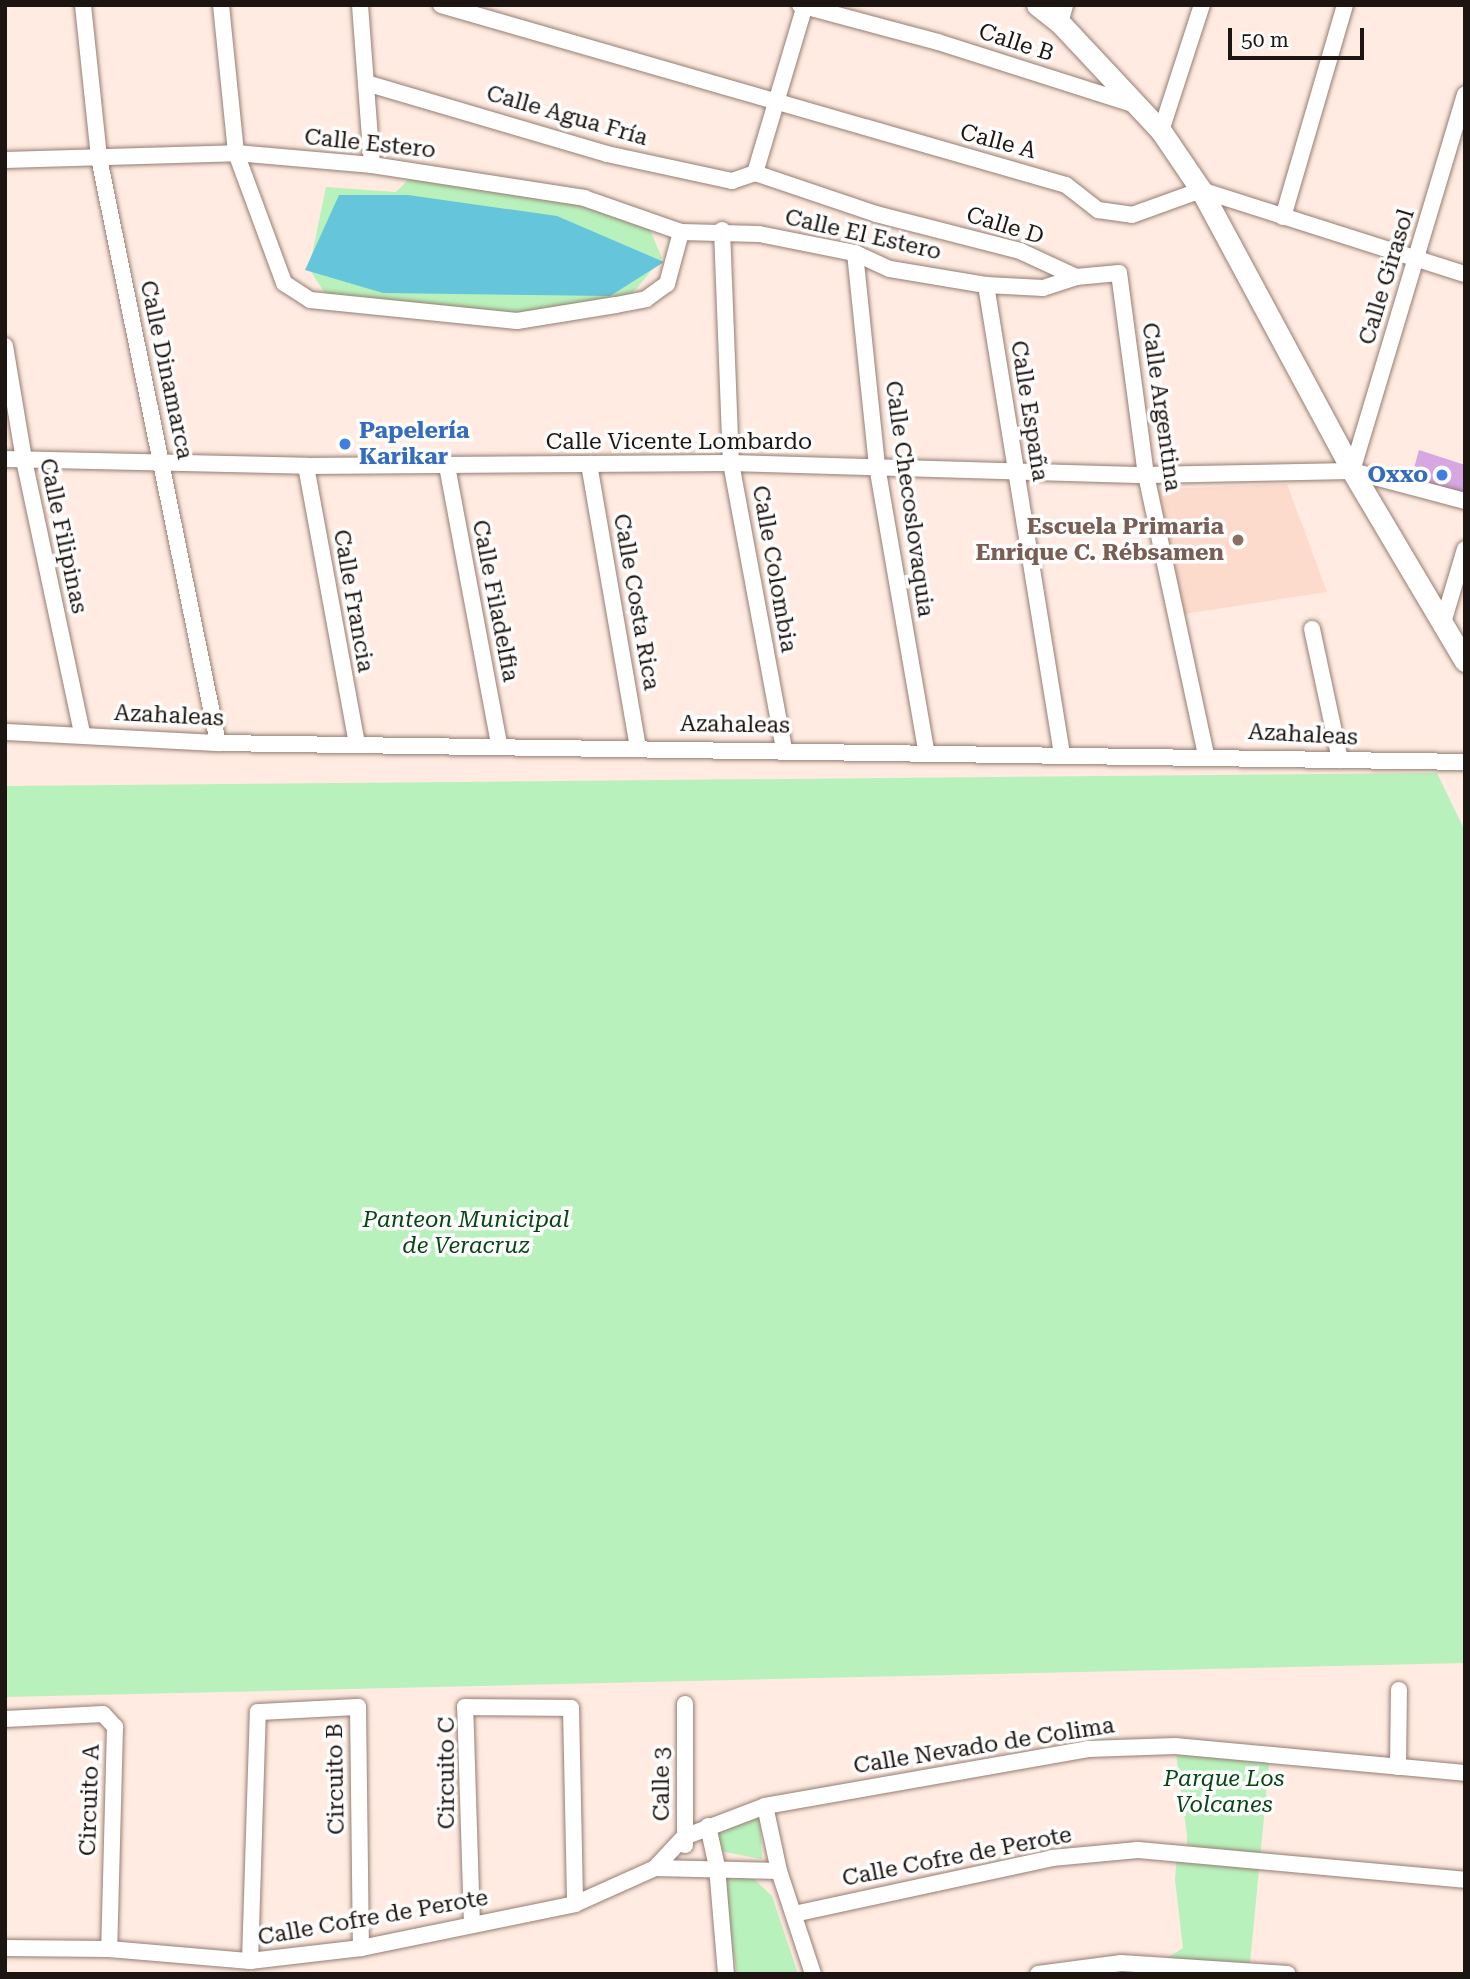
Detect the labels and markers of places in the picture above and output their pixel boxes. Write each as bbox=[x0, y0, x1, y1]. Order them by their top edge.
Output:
place label: Papelería Karikar bbox=[359, 417, 469, 471]
marker: Papelería Karikar bbox=[337, 436, 353, 452]
place label: Oxxo bbox=[1367, 461, 1428, 489]
marker: Oxxo bbox=[1434, 467, 1450, 483]
place label: Escuela Primaria Enrique C. Rébsamen bbox=[975, 513, 1224, 567]
marker: Escuela Primaria Enrique C. Rébsamen bbox=[1230, 532, 1246, 548]

